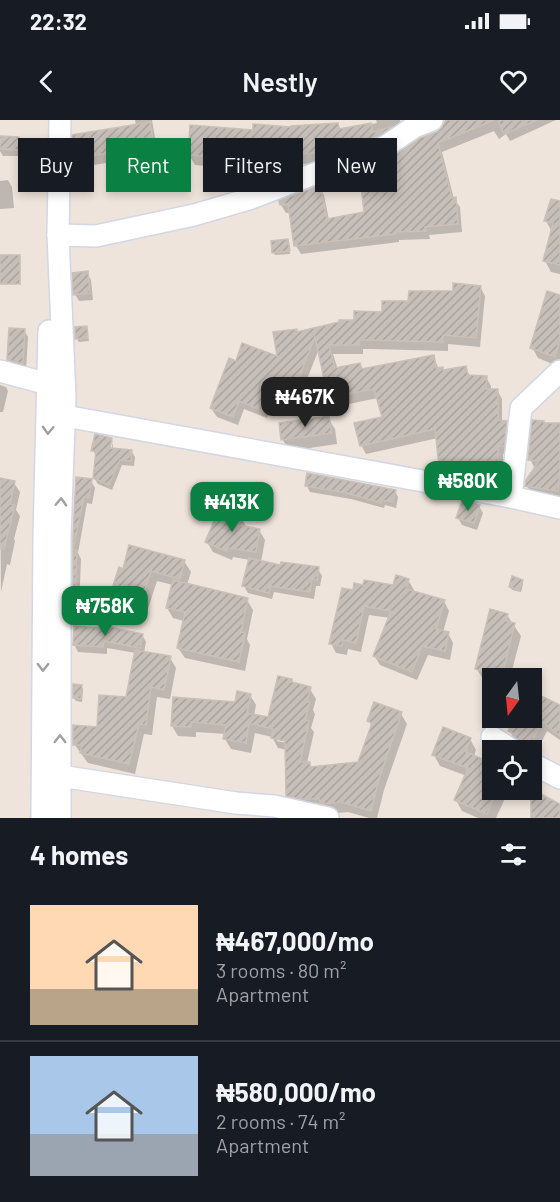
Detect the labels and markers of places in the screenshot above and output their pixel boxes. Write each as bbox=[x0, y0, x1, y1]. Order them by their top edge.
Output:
pin: ₦467K bbox=[263, 377, 347, 428]
pin: ₦580K bbox=[426, 461, 510, 512]
pin: ₦413K bbox=[190, 482, 274, 533]
pin: ₦758K bbox=[63, 586, 147, 637]

